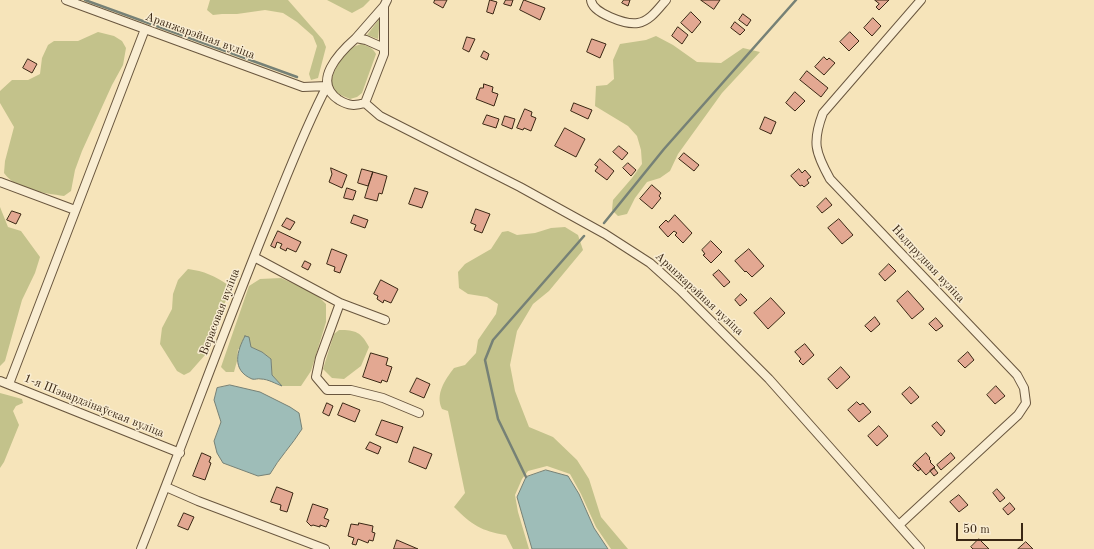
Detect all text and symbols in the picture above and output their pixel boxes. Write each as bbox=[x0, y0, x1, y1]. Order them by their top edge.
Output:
street label: Аранжарэйная вуліца bbox=[143, 9, 257, 63]
street label: Надпрудная вуліца bbox=[888, 222, 968, 306]
street label: Аранжарэйная вуліца bbox=[652, 249, 746, 339]
street label: Верасовая вуліца bbox=[197, 267, 243, 357]
street label: 1-я Шэвардзінаўская вуліца bbox=[22, 371, 166, 441]
scale bar bbox=[958, 515, 1025, 541]
text: 50 m bbox=[963, 524, 990, 536]

